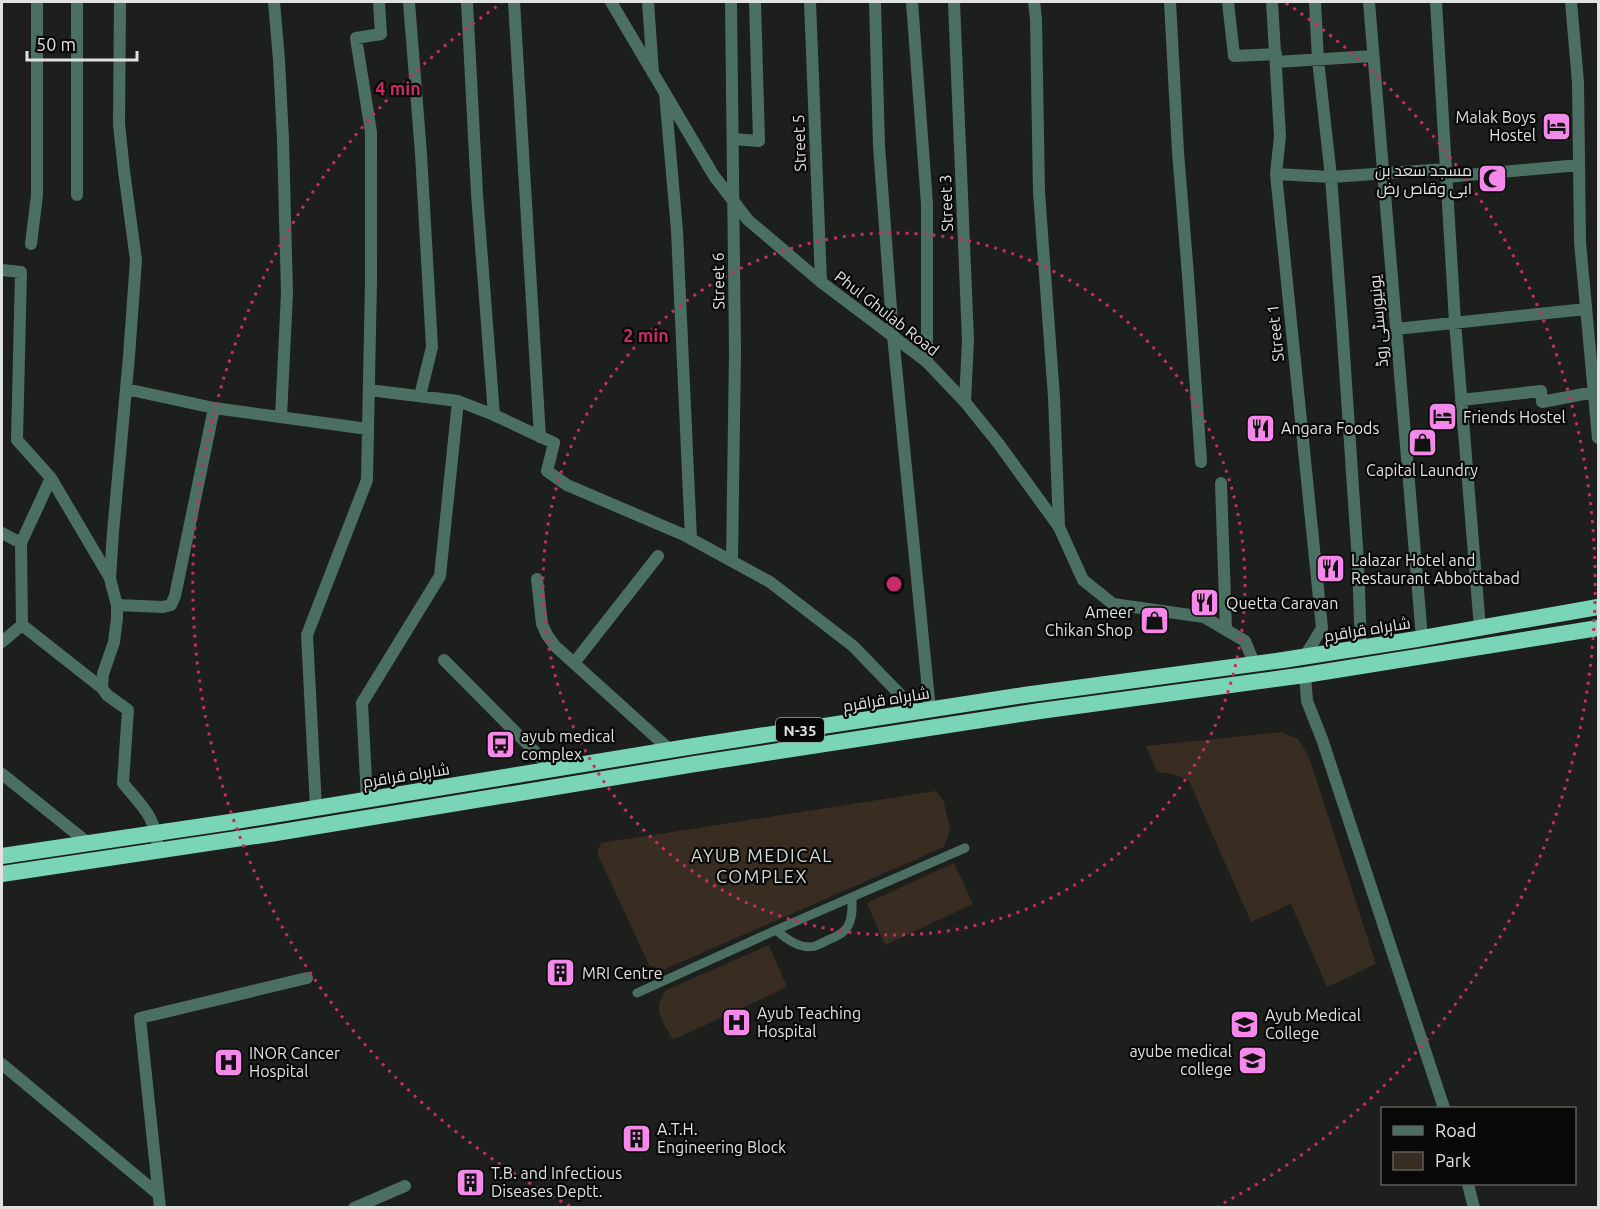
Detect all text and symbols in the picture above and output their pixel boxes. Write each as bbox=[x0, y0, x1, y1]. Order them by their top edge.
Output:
scale bar bbox=[27, 24, 136, 62]
text: 50 m bbox=[36, 34, 76, 54]
text: 4 min bbox=[375, 78, 421, 98]
place label: Malak Boys Hostel bbox=[1456, 108, 1536, 144]
hotel icon: Malak Boys Hostel bbox=[1541, 110, 1573, 142]
street label: Street 5 bbox=[789, 114, 809, 172]
place label: مسجد سعد بن ابی وقاص رض bbox=[1375, 161, 1472, 199]
mosque icon: مسجد سعد بن ابی وقاص رض bbox=[1477, 163, 1509, 195]
street label: Street 3 bbox=[936, 174, 956, 232]
street label: Street 6 bbox=[709, 252, 727, 310]
street label: Phul Ghulab Road bbox=[831, 267, 943, 359]
street label: یونیورسٹی روڈ bbox=[1365, 273, 1393, 368]
street label: Street 1 bbox=[1263, 304, 1287, 362]
text: 2 min bbox=[623, 325, 669, 345]
hotel icon: Friends Hostel bbox=[1426, 401, 1458, 433]
place label: Friends Hostel bbox=[1463, 408, 1566, 426]
restaurant icon: Angara Foods bbox=[1244, 412, 1276, 444]
place label: Angara Foods bbox=[1281, 419, 1379, 437]
shop icon: Capital Laundry bbox=[1406, 426, 1438, 458]
place label: Capital Laundry bbox=[1366, 461, 1478, 479]
place label: Lalazar Hotel and Restaurant Abbottabad bbox=[1351, 551, 1520, 587]
restaurant icon: Lalazar Hotel and Restaurant Abbottabad bbox=[1314, 553, 1346, 585]
centre of rings bbox=[884, 574, 904, 594]
restaurant icon: Quetta Caravan bbox=[1189, 587, 1221, 619]
place label: Quetta Caravan bbox=[1226, 594, 1338, 612]
place label: Ameer Chikan Shop bbox=[1045, 603, 1133, 639]
shop icon: Ameer Chikan Shop bbox=[1138, 605, 1170, 637]
street label: شاہراہ قراقرم bbox=[1322, 613, 1412, 648]
street label: شاہراہ قراقرم bbox=[841, 683, 931, 718]
road number: N-35 bbox=[776, 718, 824, 742]
place label: ayub medical complex bbox=[521, 727, 615, 763]
bus stop icon: ayub medical complex bbox=[484, 729, 516, 761]
street label: شاہراہ قراقرم bbox=[361, 759, 451, 794]
district label: AYUB MEDICAL COMPLEX bbox=[691, 845, 833, 886]
building icon: MRI Centre bbox=[545, 957, 577, 989]
place label: MRI Centre bbox=[582, 964, 663, 982]
place label: Ayub Teaching Hospital bbox=[757, 1004, 861, 1040]
hospital icon: Ayub Teaching Hospital bbox=[720, 1006, 752, 1038]
place label: Ayub Medical College bbox=[1265, 1006, 1361, 1042]
school or university icon: Ayub Medical College bbox=[1228, 1008, 1260, 1040]
place label: ayube medical college bbox=[1129, 1042, 1232, 1078]
place label: INOR Cancer Hospital bbox=[249, 1044, 340, 1080]
school or university icon: ayube medical college bbox=[1237, 1044, 1269, 1076]
hospital icon: INOR Cancer Hospital bbox=[212, 1046, 244, 1078]
legend bbox=[1381, 1107, 1576, 1185]
place label: A.T.H. Engineering Block bbox=[657, 1120, 786, 1156]
text: Road bbox=[1435, 1120, 1477, 1140]
building icon: A.T.H. Engineering Block bbox=[620, 1122, 652, 1154]
text: Park bbox=[1435, 1150, 1471, 1170]
place label: T.B. and Infectious Diseases Deptt. bbox=[491, 1164, 622, 1200]
building icon: T.B. and Infectious Diseases Deptt. bbox=[454, 1166, 486, 1198]

